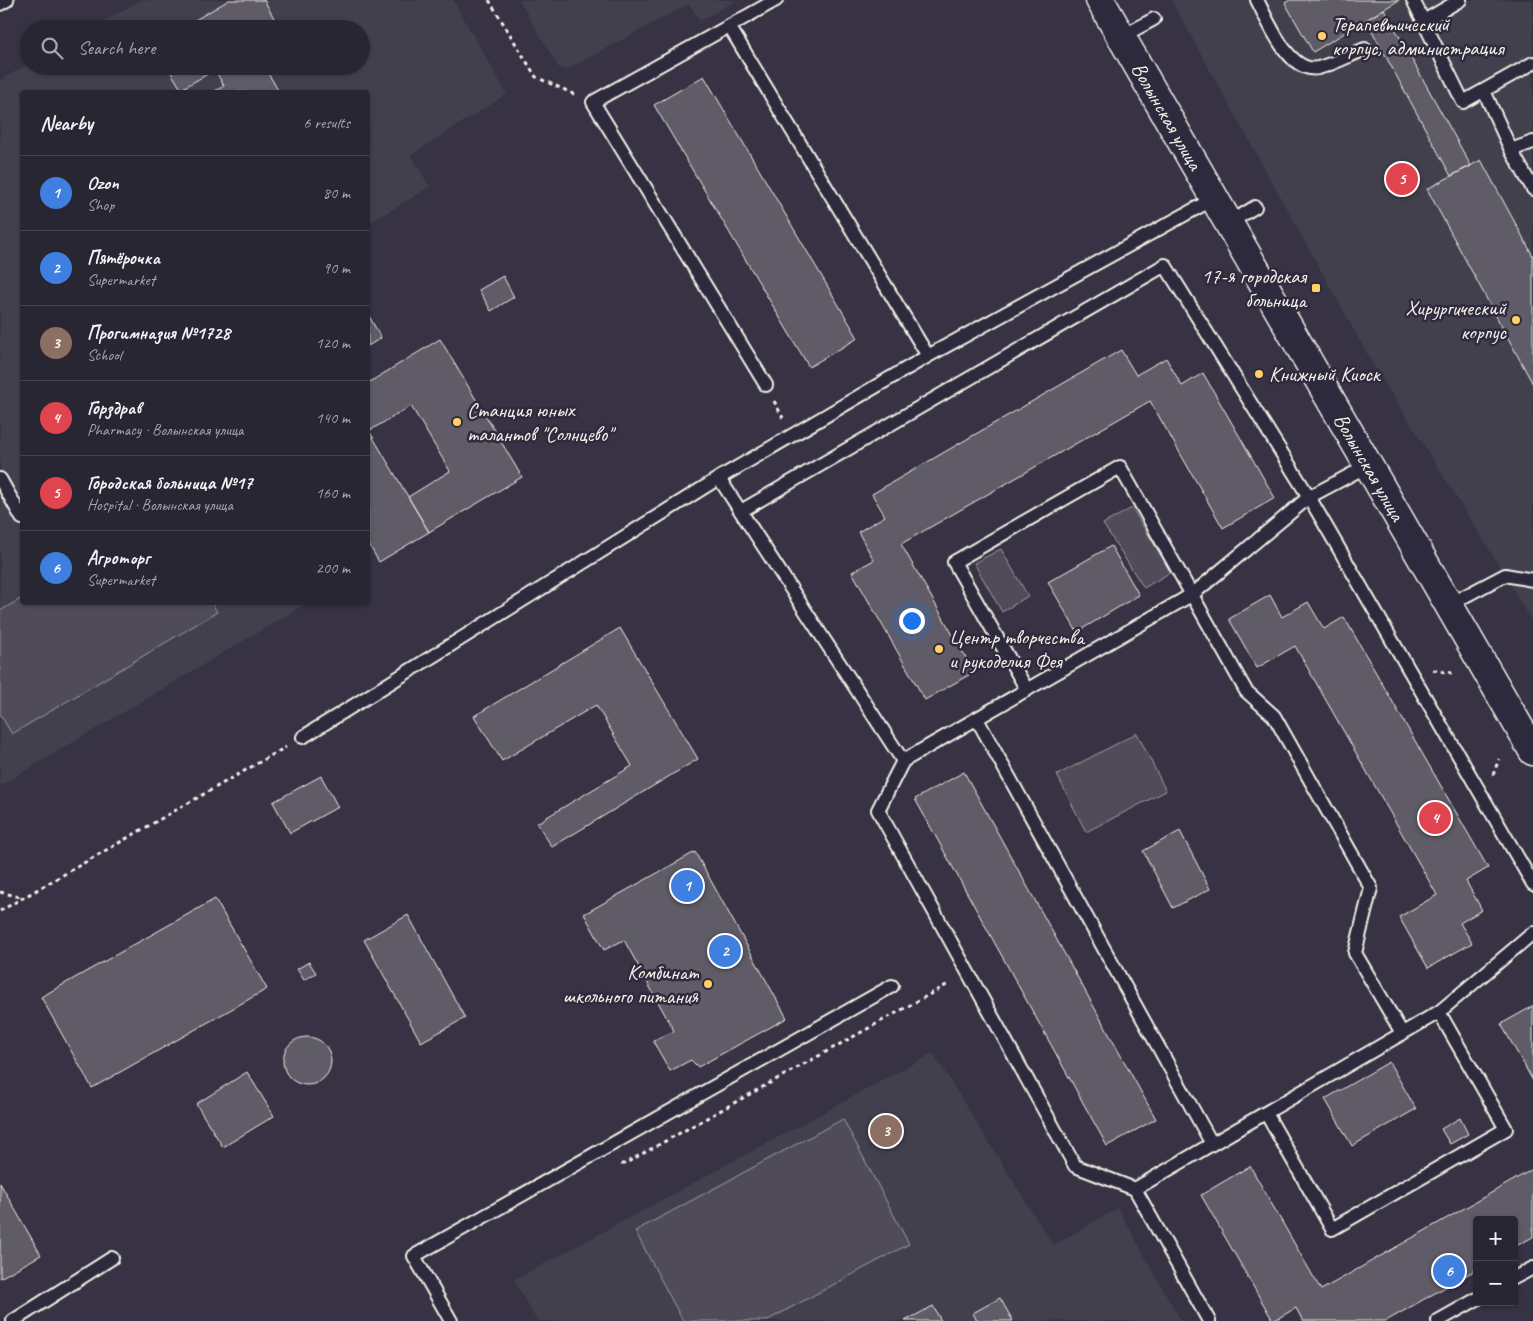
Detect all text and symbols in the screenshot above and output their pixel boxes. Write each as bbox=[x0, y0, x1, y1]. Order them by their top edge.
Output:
place label: Терапевтический корпус, администрация bbox=[1332, 11, 1506, 61]
search box bbox=[20, 20, 370, 75]
marker: Терапевтический корпус, администрация bbox=[1316, 30, 1328, 42]
icon: search bbox=[38, 34, 66, 62]
text: Search here bbox=[78, 36, 155, 60]
street label: Волынская улица bbox=[1126, 58, 1209, 176]
text: Nearby bbox=[40, 110, 93, 136]
text: 6 results bbox=[303, 113, 350, 133]
pin: 5 bbox=[1386, 160, 1418, 198]
text: Ozon bbox=[87, 171, 119, 195]
text: 1 bbox=[52, 183, 60, 203]
text: 80 m bbox=[323, 183, 350, 203]
text: Shop bbox=[87, 195, 114, 215]
text: Пятёрочка bbox=[87, 246, 160, 270]
text: 2 bbox=[52, 258, 60, 278]
text: 90 m bbox=[323, 258, 350, 278]
place label: 17-я городская больница bbox=[1201, 263, 1308, 313]
text: Supermarket bbox=[87, 270, 155, 290]
marker: 17-я городская больница bbox=[1310, 282, 1322, 294]
place label: Хирургический корпус bbox=[1406, 295, 1508, 345]
marker: Хирургический корпус bbox=[1510, 314, 1522, 326]
text: Прогимназия №1728 bbox=[87, 321, 230, 345]
text: 3 bbox=[52, 333, 60, 353]
text: 120 m bbox=[316, 333, 350, 353]
text: School bbox=[87, 345, 121, 365]
place label: Книжный Киоск bbox=[1269, 361, 1382, 387]
marker: Книжный Киоск bbox=[1253, 368, 1265, 380]
text: Горздрав bbox=[87, 396, 141, 420]
place label: Станция юных талантов "Солнцево" bbox=[467, 397, 616, 447]
text: 4 bbox=[52, 408, 60, 428]
text: 140 m bbox=[316, 408, 350, 428]
street label: Волынская улица bbox=[1328, 408, 1411, 527]
marker: Станция юных талантов "Солнцево" bbox=[451, 416, 463, 428]
text: Pharmacy · Волынская улица bbox=[87, 420, 243, 440]
text: Городская больница №17 bbox=[87, 471, 253, 495]
text: 5 bbox=[53, 483, 59, 503]
text: 160 m bbox=[316, 483, 350, 503]
text: Hospital · Волынская улица bbox=[87, 495, 233, 515]
text: Агроторг bbox=[87, 546, 150, 570]
text: 6 bbox=[52, 558, 60, 578]
text: 200 m bbox=[316, 558, 350, 578]
text: Supermarket bbox=[87, 570, 155, 590]
your location bbox=[899, 608, 925, 634]
place label: Центр творчества и рукоделия Фея bbox=[949, 624, 1086, 674]
marker: Центр творчества и рукоделия Фея bbox=[933, 643, 945, 655]
pin: 4 bbox=[1419, 799, 1451, 837]
pin: 1 bbox=[671, 867, 703, 905]
pin: 2 bbox=[709, 932, 741, 970]
place label: Комбинат школьного питания bbox=[563, 959, 699, 1009]
marker: Комбинат школьного питания bbox=[702, 978, 714, 990]
pin: 3 bbox=[870, 1112, 902, 1150]
map controls bbox=[1473, 1216, 1518, 1306]
button: + bbox=[1473, 1216, 1518, 1261]
pin: 6 bbox=[1433, 1252, 1465, 1290]
button: − bbox=[1473, 1261, 1518, 1306]

